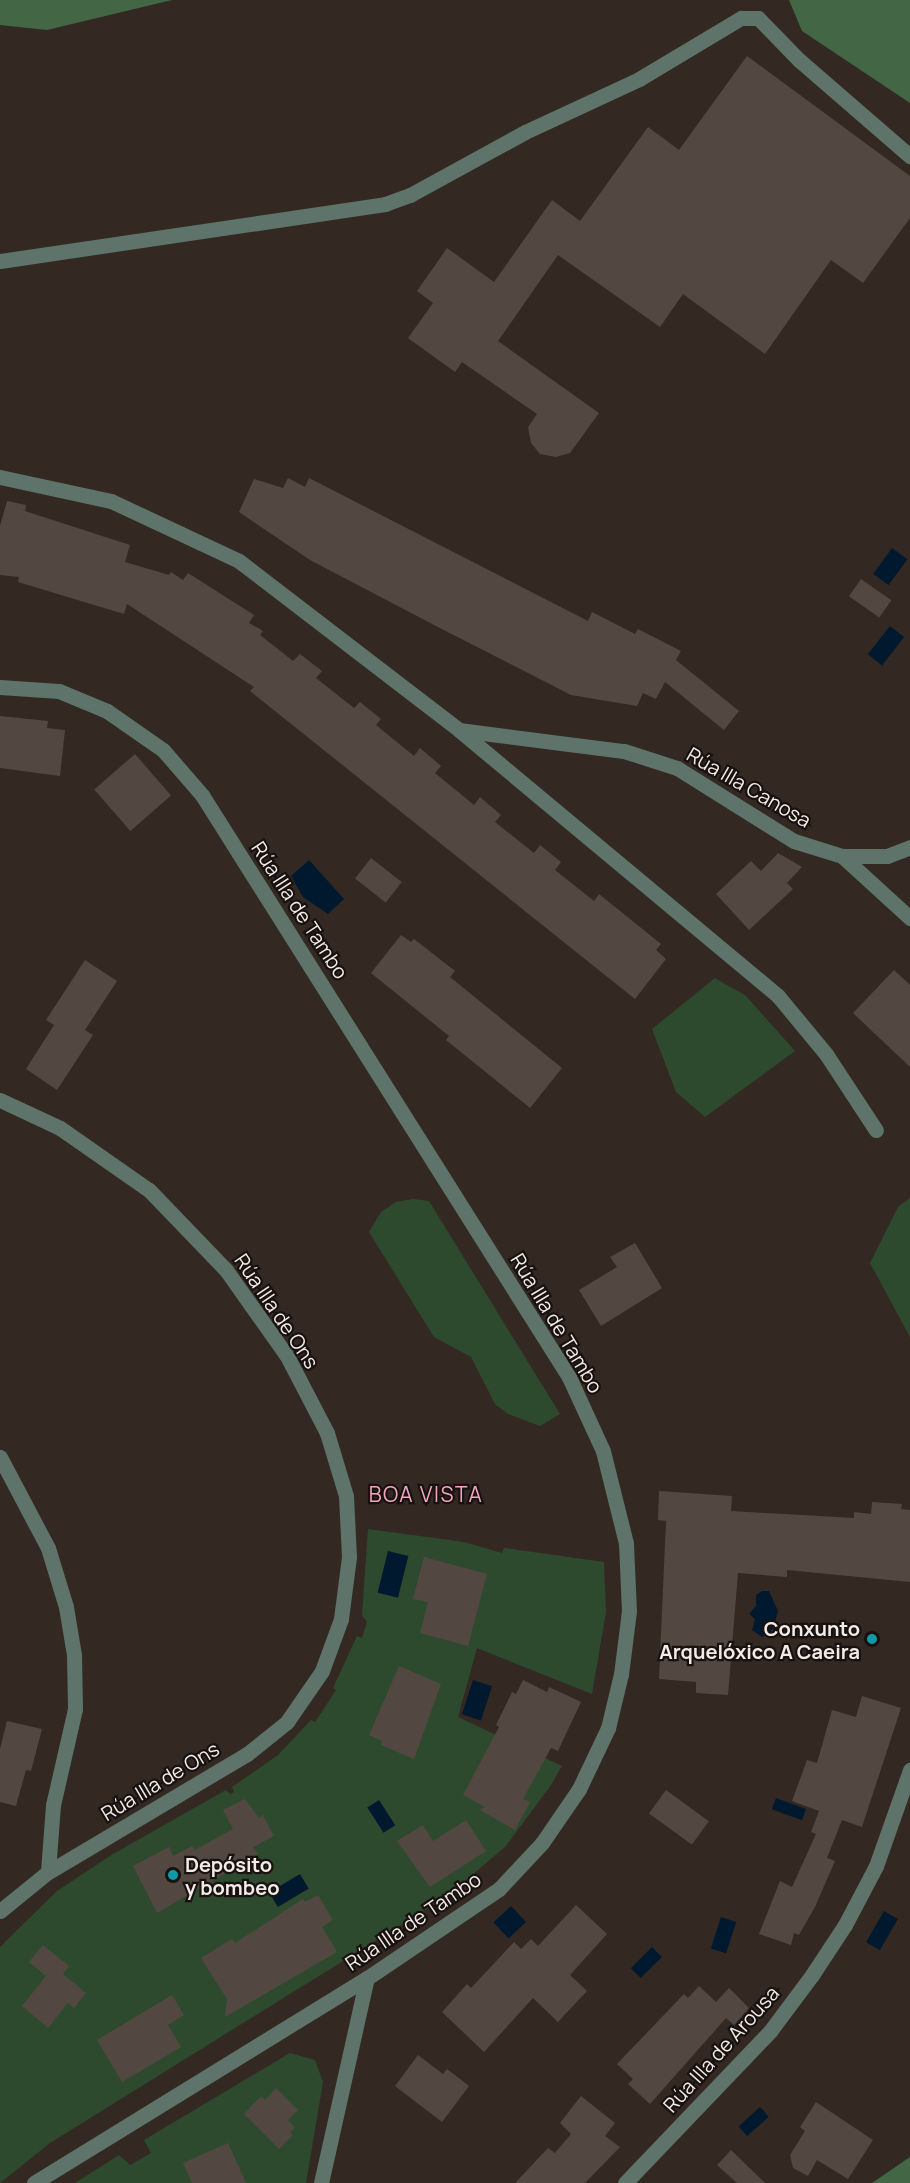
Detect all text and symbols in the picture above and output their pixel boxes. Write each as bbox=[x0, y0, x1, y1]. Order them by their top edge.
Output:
street label: Rúa Illa Canosa bbox=[683, 742, 815, 832]
street label: Rúa Illa de Tambo bbox=[247, 837, 353, 983]
street label: Rúa Illa de Ons bbox=[230, 1249, 324, 1373]
street label: Rúa Illa de Tambo bbox=[506, 1249, 608, 1397]
district label: BOA VISTA bbox=[369, 1481, 483, 1507]
place label: Conxunto Arquelóxico A Caeira bbox=[659, 1616, 860, 1663]
marker: Conxunto Arquelóxico A Caeira bbox=[865, 1632, 879, 1646]
street label: Rúa Illa de Ons bbox=[97, 1736, 223, 1826]
place label: Depósito y bombeo bbox=[185, 1852, 280, 1899]
street label: Rúa Illa de Tambo bbox=[341, 1867, 485, 1975]
marker: Depósito y bombeo bbox=[166, 1868, 180, 1882]
street label: Rúa Illa de Arousa bbox=[658, 1981, 784, 2117]

